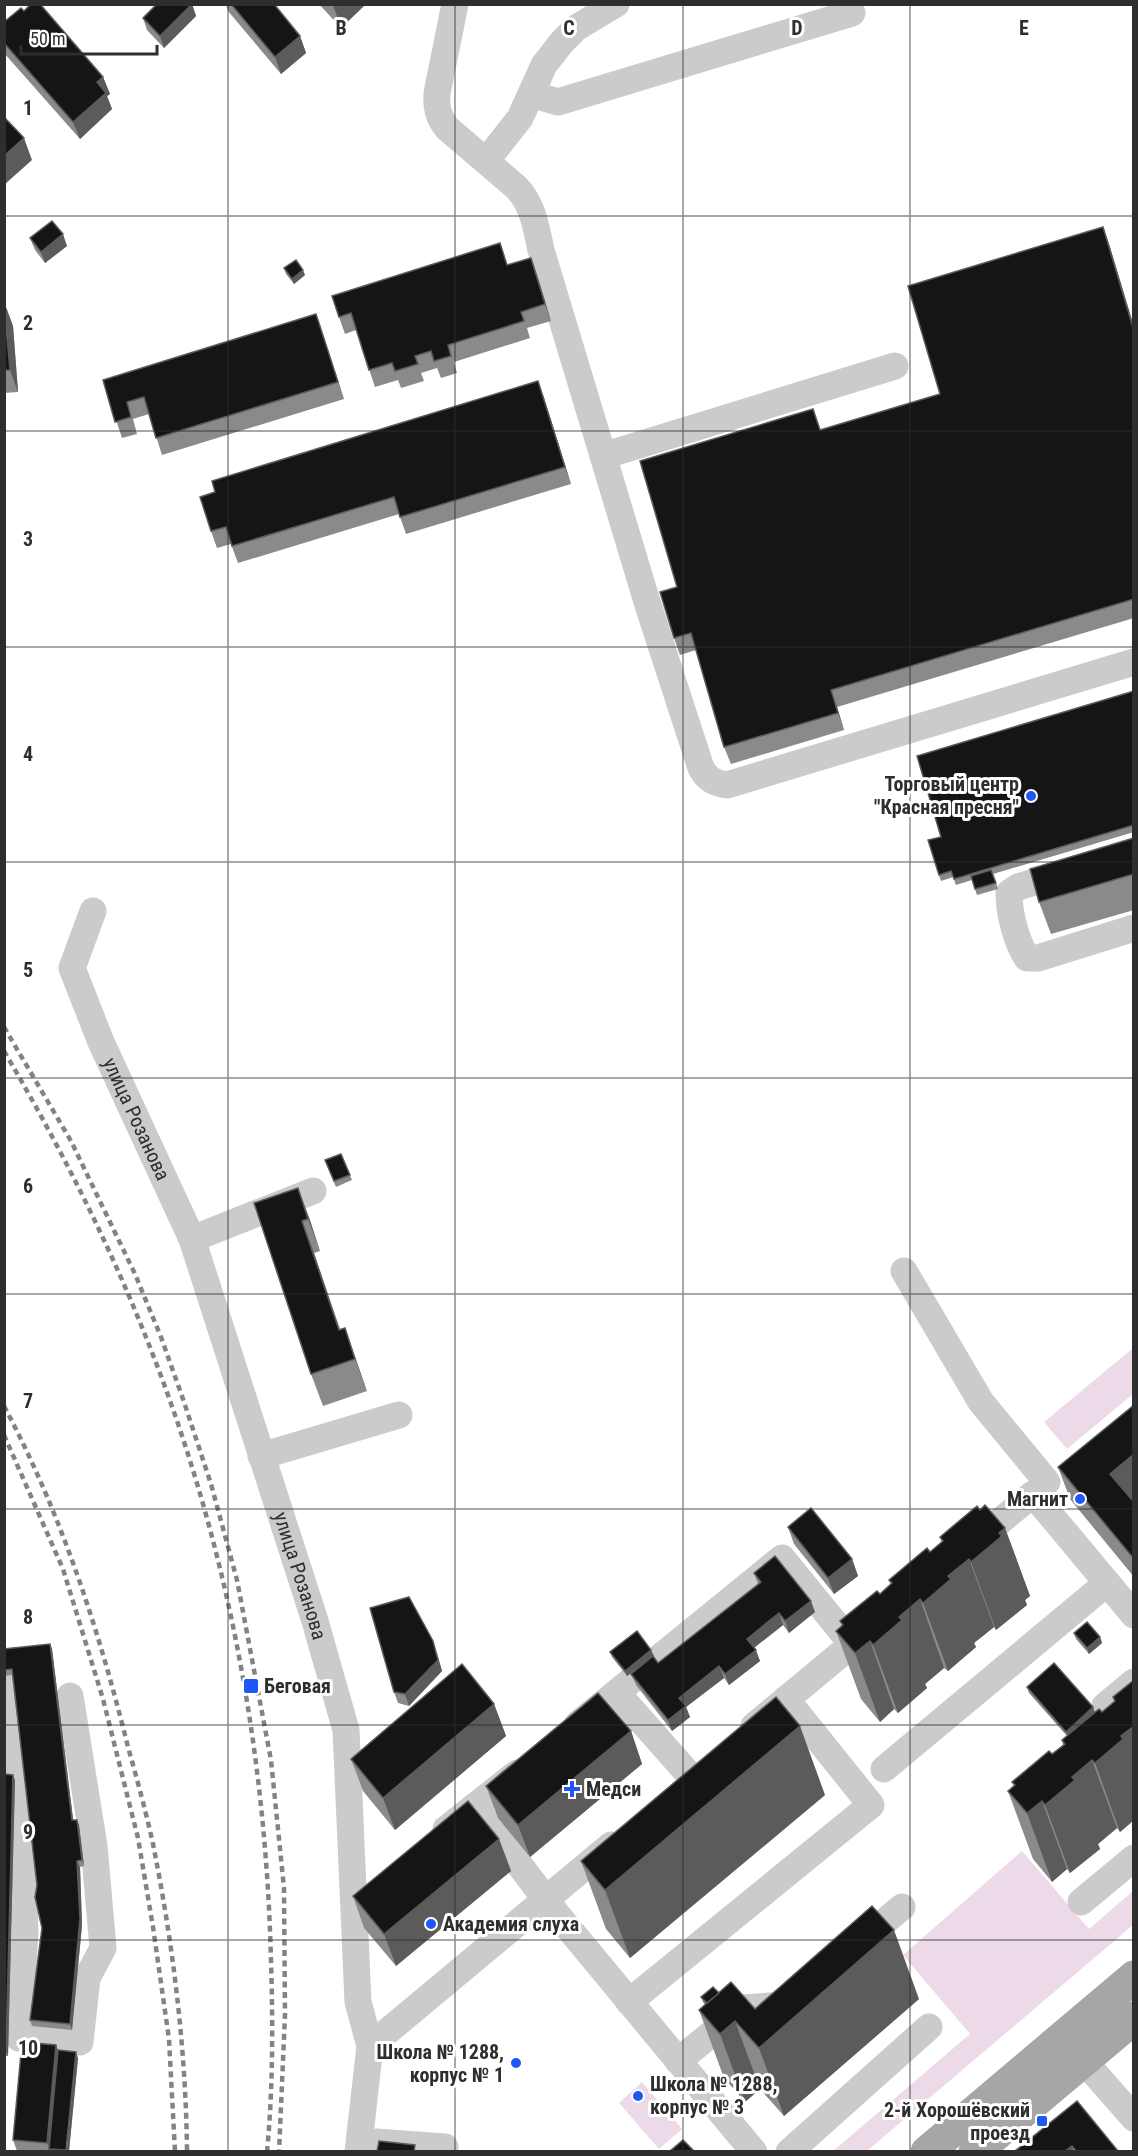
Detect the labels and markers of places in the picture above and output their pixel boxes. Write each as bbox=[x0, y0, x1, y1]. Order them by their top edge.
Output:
place label: Торговый центр "Красная пресня" bbox=[874, 772, 1019, 819]
marker: Торговый центр "Красная пресня" bbox=[1024, 789, 1038, 803]
place label: Магнит bbox=[1007, 1487, 1068, 1511]
marker: Магнит bbox=[1073, 1492, 1087, 1506]
place label: Беговая bbox=[264, 1674, 331, 1698]
marker: Беговая bbox=[242, 1677, 260, 1695]
place label: Медси bbox=[586, 1777, 641, 1801]
marker: Медси bbox=[563, 1780, 581, 1798]
place label: Академия слуха bbox=[443, 1912, 579, 1936]
marker: Академия слуха bbox=[424, 1917, 438, 1931]
place label: Школа № 1288, корпус № 1 bbox=[377, 2040, 504, 2087]
marker: Школа № 1288, корпус № 1 bbox=[509, 2056, 523, 2070]
place label: Школа № 1288, корпус № 3 bbox=[650, 2072, 777, 2119]
marker: Школа № 1288, корпус № 3 bbox=[631, 2089, 645, 2103]
place label: 2-й Хорошёвский проезд bbox=[884, 2098, 1030, 2145]
marker: 2-й Хорошёвский проезд bbox=[1035, 2114, 1049, 2128]

